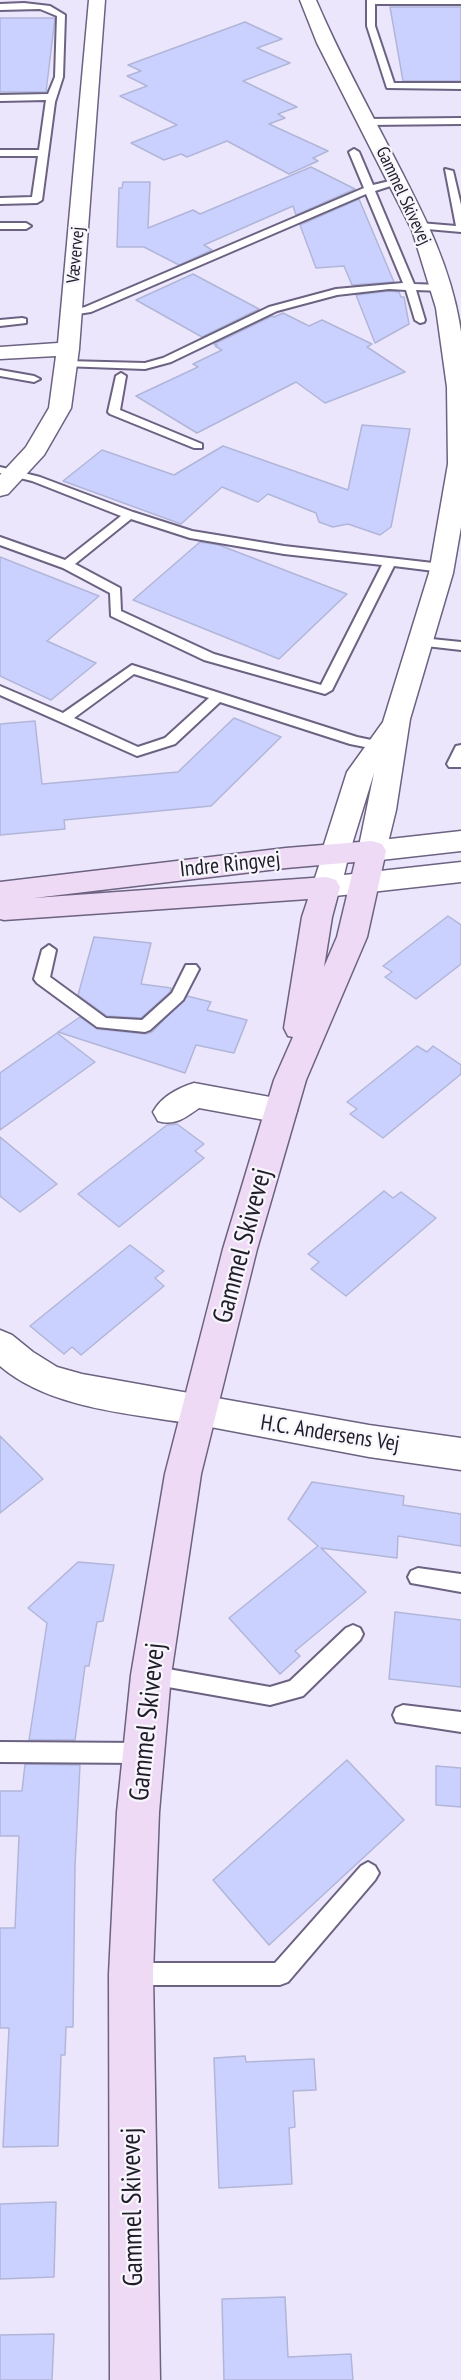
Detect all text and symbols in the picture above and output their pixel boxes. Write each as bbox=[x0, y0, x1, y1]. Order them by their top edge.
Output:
street label: Gammel Skivevej bbox=[371, 143, 435, 249]
street label: Vævervej bbox=[63, 226, 89, 284]
street label: Indre Ringvej bbox=[178, 847, 282, 883]
street label: Gammel Skivevej bbox=[207, 1165, 279, 1327]
street label: H.C. Andersens Vej bbox=[259, 1410, 401, 1458]
street label: Gammel Skivevej bbox=[124, 1641, 172, 1803]
street label: Gammel Skivevej bbox=[115, 2127, 151, 2287]

